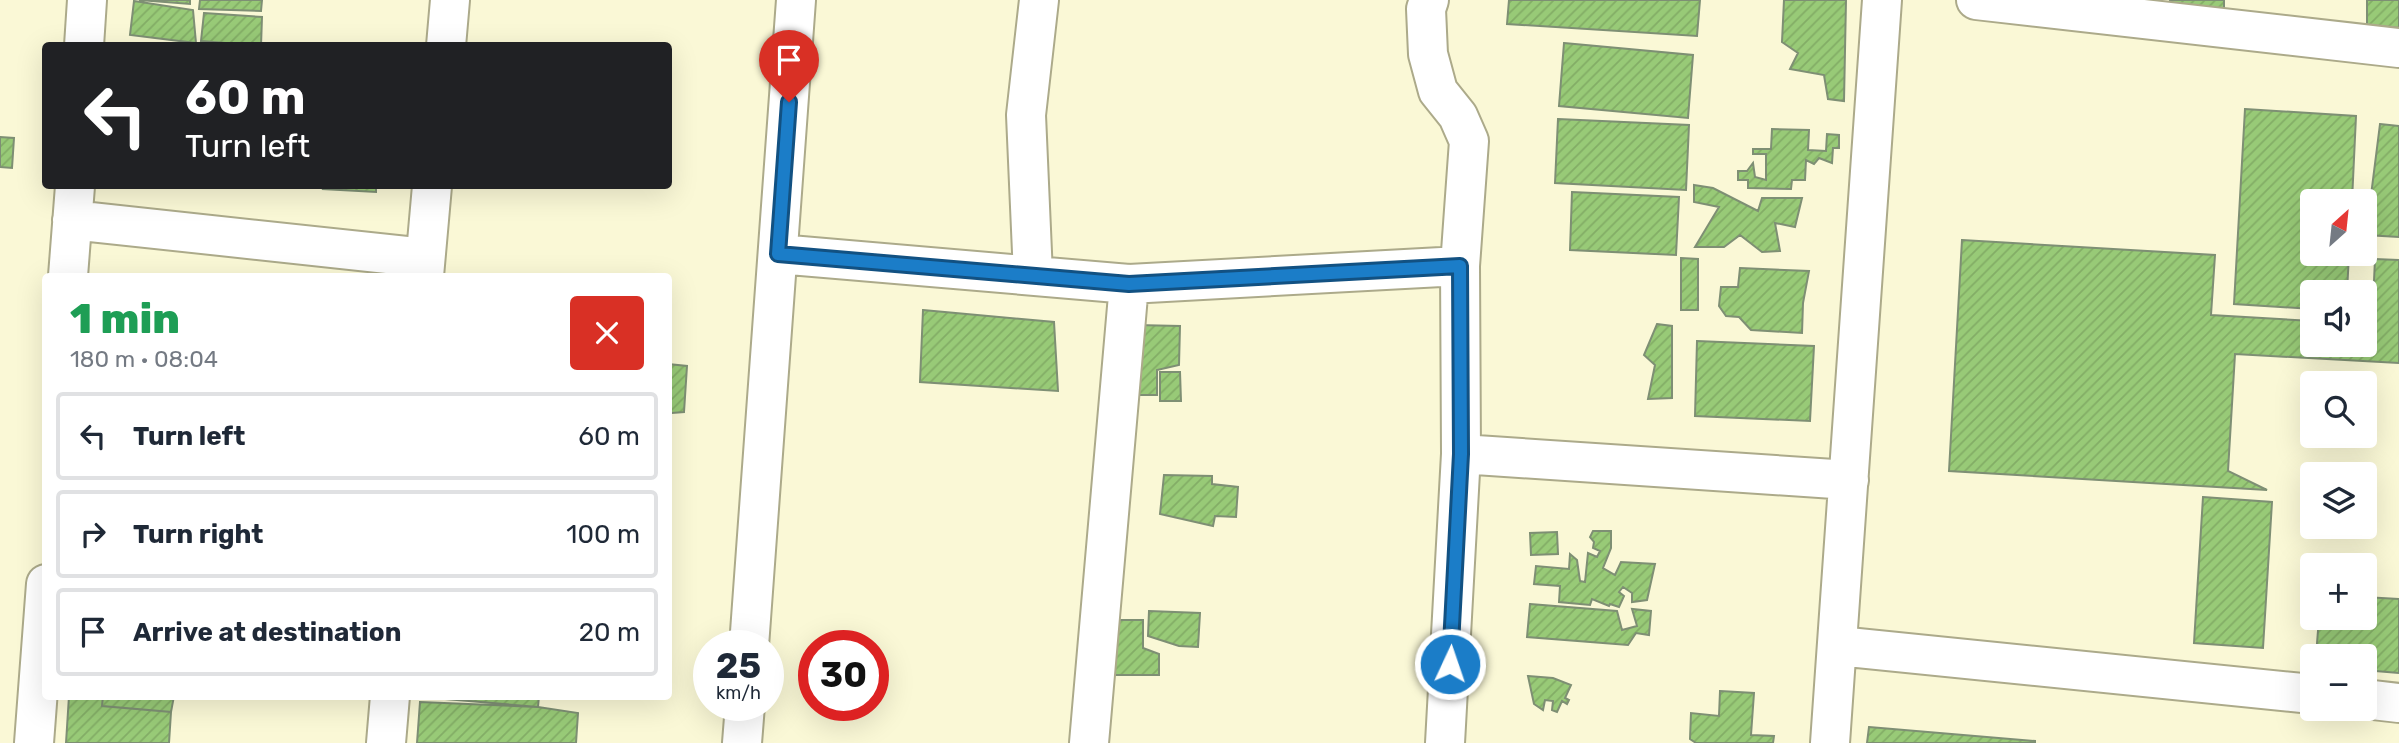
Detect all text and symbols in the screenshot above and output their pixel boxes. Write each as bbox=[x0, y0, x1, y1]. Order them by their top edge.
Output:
pin bbox=[759, 30, 819, 102]
icon: arrive bbox=[770, 41, 808, 79]
text: 60 m bbox=[185, 68, 306, 126]
icon: left bbox=[70, 70, 161, 161]
text: Turn left bbox=[185, 127, 310, 165]
north arrow bbox=[2300, 189, 2376, 266]
map controls bbox=[2300, 189, 2377, 721]
button: sound bbox=[2300, 280, 2377, 357]
text: 1 min bbox=[70, 294, 180, 344]
button: close bbox=[570, 296, 644, 370]
text: 180 m · 08:04 bbox=[70, 345, 218, 373]
button: search bbox=[2300, 371, 2377, 448]
icon: left bbox=[74, 417, 112, 455]
text: Turn left bbox=[133, 421, 245, 452]
text: 60 m bbox=[578, 421, 640, 452]
button: layers bbox=[2300, 462, 2377, 539]
icon: right bbox=[74, 515, 112, 553]
text: Turn right bbox=[133, 519, 263, 550]
text: 100 m bbox=[566, 519, 640, 550]
button: + bbox=[2300, 553, 2377, 630]
icon: arrive bbox=[74, 613, 112, 651]
text: Arrive at destination bbox=[133, 617, 401, 648]
text: 20 m bbox=[579, 617, 640, 648]
position arrow bbox=[1413, 627, 1487, 701]
speed limit sign: 30 bbox=[798, 630, 889, 721]
button: − bbox=[2300, 644, 2377, 721]
text: 25 bbox=[716, 645, 761, 687]
text: km/h bbox=[716, 682, 761, 704]

